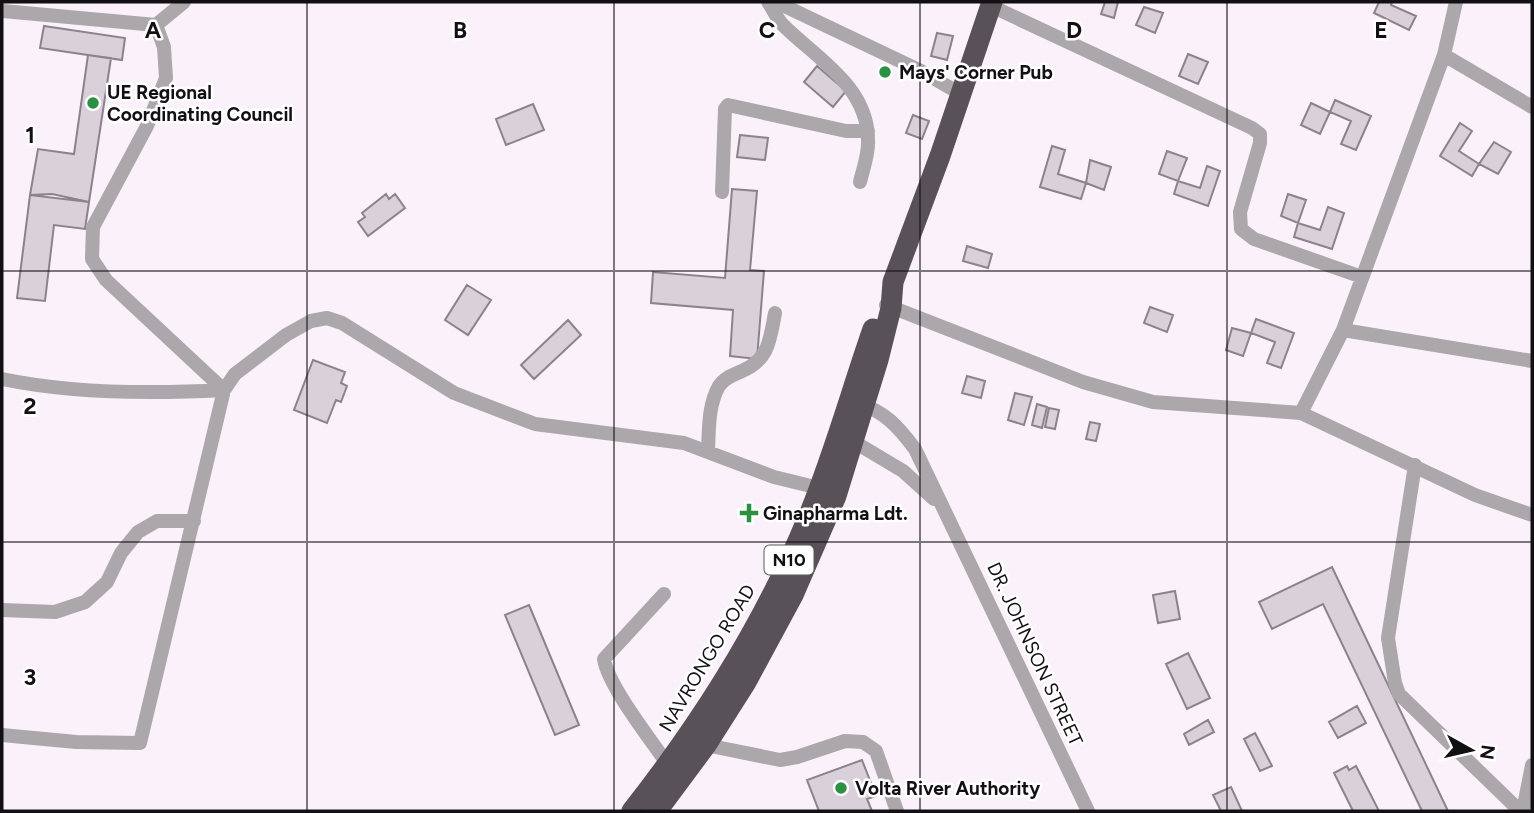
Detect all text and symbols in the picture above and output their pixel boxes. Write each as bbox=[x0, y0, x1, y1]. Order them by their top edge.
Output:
text: A bbox=[145, 16, 162, 44]
text: B bbox=[453, 16, 467, 44]
text: C bbox=[759, 16, 776, 44]
text: D bbox=[1066, 16, 1082, 44]
text: E bbox=[1374, 16, 1388, 44]
place label: Mays' Corner Pub bbox=[899, 61, 1053, 84]
marker: Mays' Corner Pub bbox=[877, 64, 893, 80]
place label: UE Regional Coordinating Council bbox=[107, 81, 293, 126]
marker: UE Regional Coordinating Council bbox=[85, 95, 101, 111]
text: 1 bbox=[25, 121, 35, 149]
text: 2 bbox=[23, 392, 37, 420]
place label: Ginapharma Ldt. bbox=[763, 502, 908, 525]
marker: Ginapharma Ldt. bbox=[741, 505, 757, 521]
road number: N10 bbox=[764, 546, 814, 574]
street label: DR. JOHNSON STREET bbox=[982, 559, 1088, 750]
street label: NAVRONGO ROAD bbox=[654, 580, 760, 736]
text: 3 bbox=[24, 663, 36, 691]
north arrow bbox=[1436, 715, 1506, 785]
text: N bbox=[1475, 743, 1500, 761]
place label: Volta River Authority bbox=[855, 777, 1040, 800]
marker: Volta River Authority bbox=[833, 780, 849, 796]

